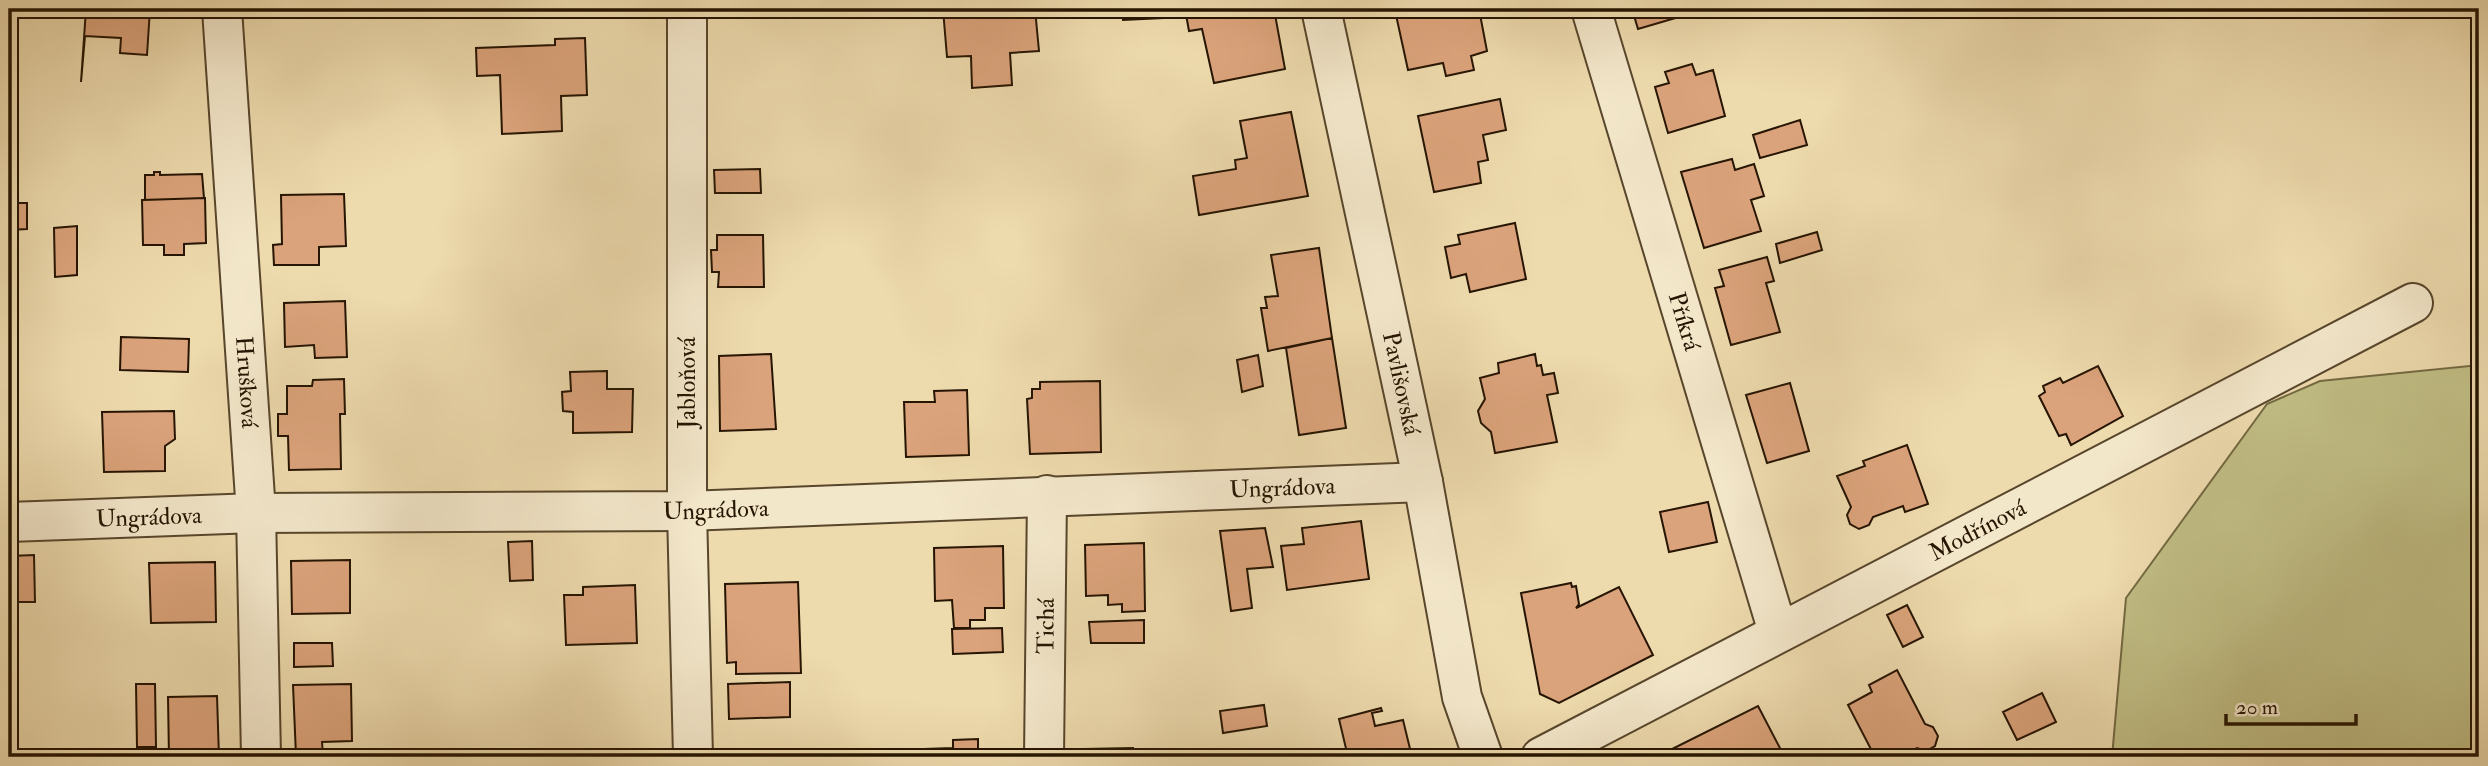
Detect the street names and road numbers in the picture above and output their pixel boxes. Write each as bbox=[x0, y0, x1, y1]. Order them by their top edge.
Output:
street label: Příkrá bbox=[1661, 288, 1708, 356]
street label: Pavlišovská bbox=[1375, 329, 1428, 439]
street label: Hrušková bbox=[228, 335, 265, 430]
street label: Jabloňová bbox=[672, 336, 703, 430]
street label: Ungrádova bbox=[1229, 470, 1337, 506]
street label: Modřínová bbox=[1924, 492, 2032, 568]
street label: Ungrádova bbox=[663, 493, 770, 527]
street label: Ungrádova bbox=[95, 500, 204, 535]
street label: Tichá bbox=[1030, 597, 1062, 654]

